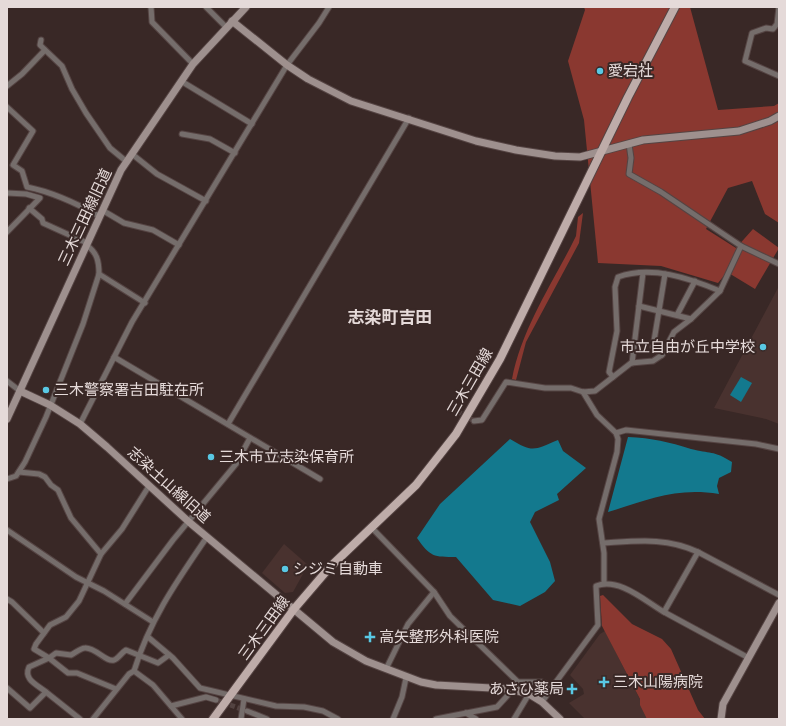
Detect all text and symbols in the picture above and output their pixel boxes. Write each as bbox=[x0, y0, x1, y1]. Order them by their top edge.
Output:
place label: 愛宕社 bbox=[608, 61, 653, 79]
marker: 愛宕社 bbox=[595, 66, 605, 76]
street label: 三木三田線旧道 bbox=[54, 165, 114, 268]
district label: 志染町吉田 bbox=[348, 306, 433, 326]
place label: 市立自由が丘中学校 bbox=[620, 337, 755, 355]
marker: 市立自由が丘中学校 bbox=[758, 342, 768, 352]
street label: 三木三田線 bbox=[443, 345, 496, 418]
place label: 三木警察署吉田駐在所 bbox=[54, 380, 204, 398]
marker: 三木警察署吉田駐在所 bbox=[41, 385, 51, 395]
street label: 志染土山線旧道 bbox=[125, 442, 215, 526]
place label: 三木市立志染保育所 bbox=[219, 447, 354, 465]
marker: 三木市立志染保育所 bbox=[206, 452, 216, 462]
place label: シジミ自動車 bbox=[293, 559, 383, 577]
marker: シジミ自動車 bbox=[280, 564, 290, 574]
street label: 三木三田線 bbox=[234, 592, 293, 663]
place label: 高矢整形外科医院 bbox=[379, 627, 499, 645]
marker: 高矢整形外科医院 bbox=[364, 631, 376, 643]
place label: 三木山陽病院 bbox=[613, 672, 703, 690]
marker: 三木山陽病院 bbox=[598, 676, 610, 688]
place label: あさひ薬局 bbox=[489, 679, 564, 697]
marker: あさひ薬局 bbox=[567, 684, 577, 694]

